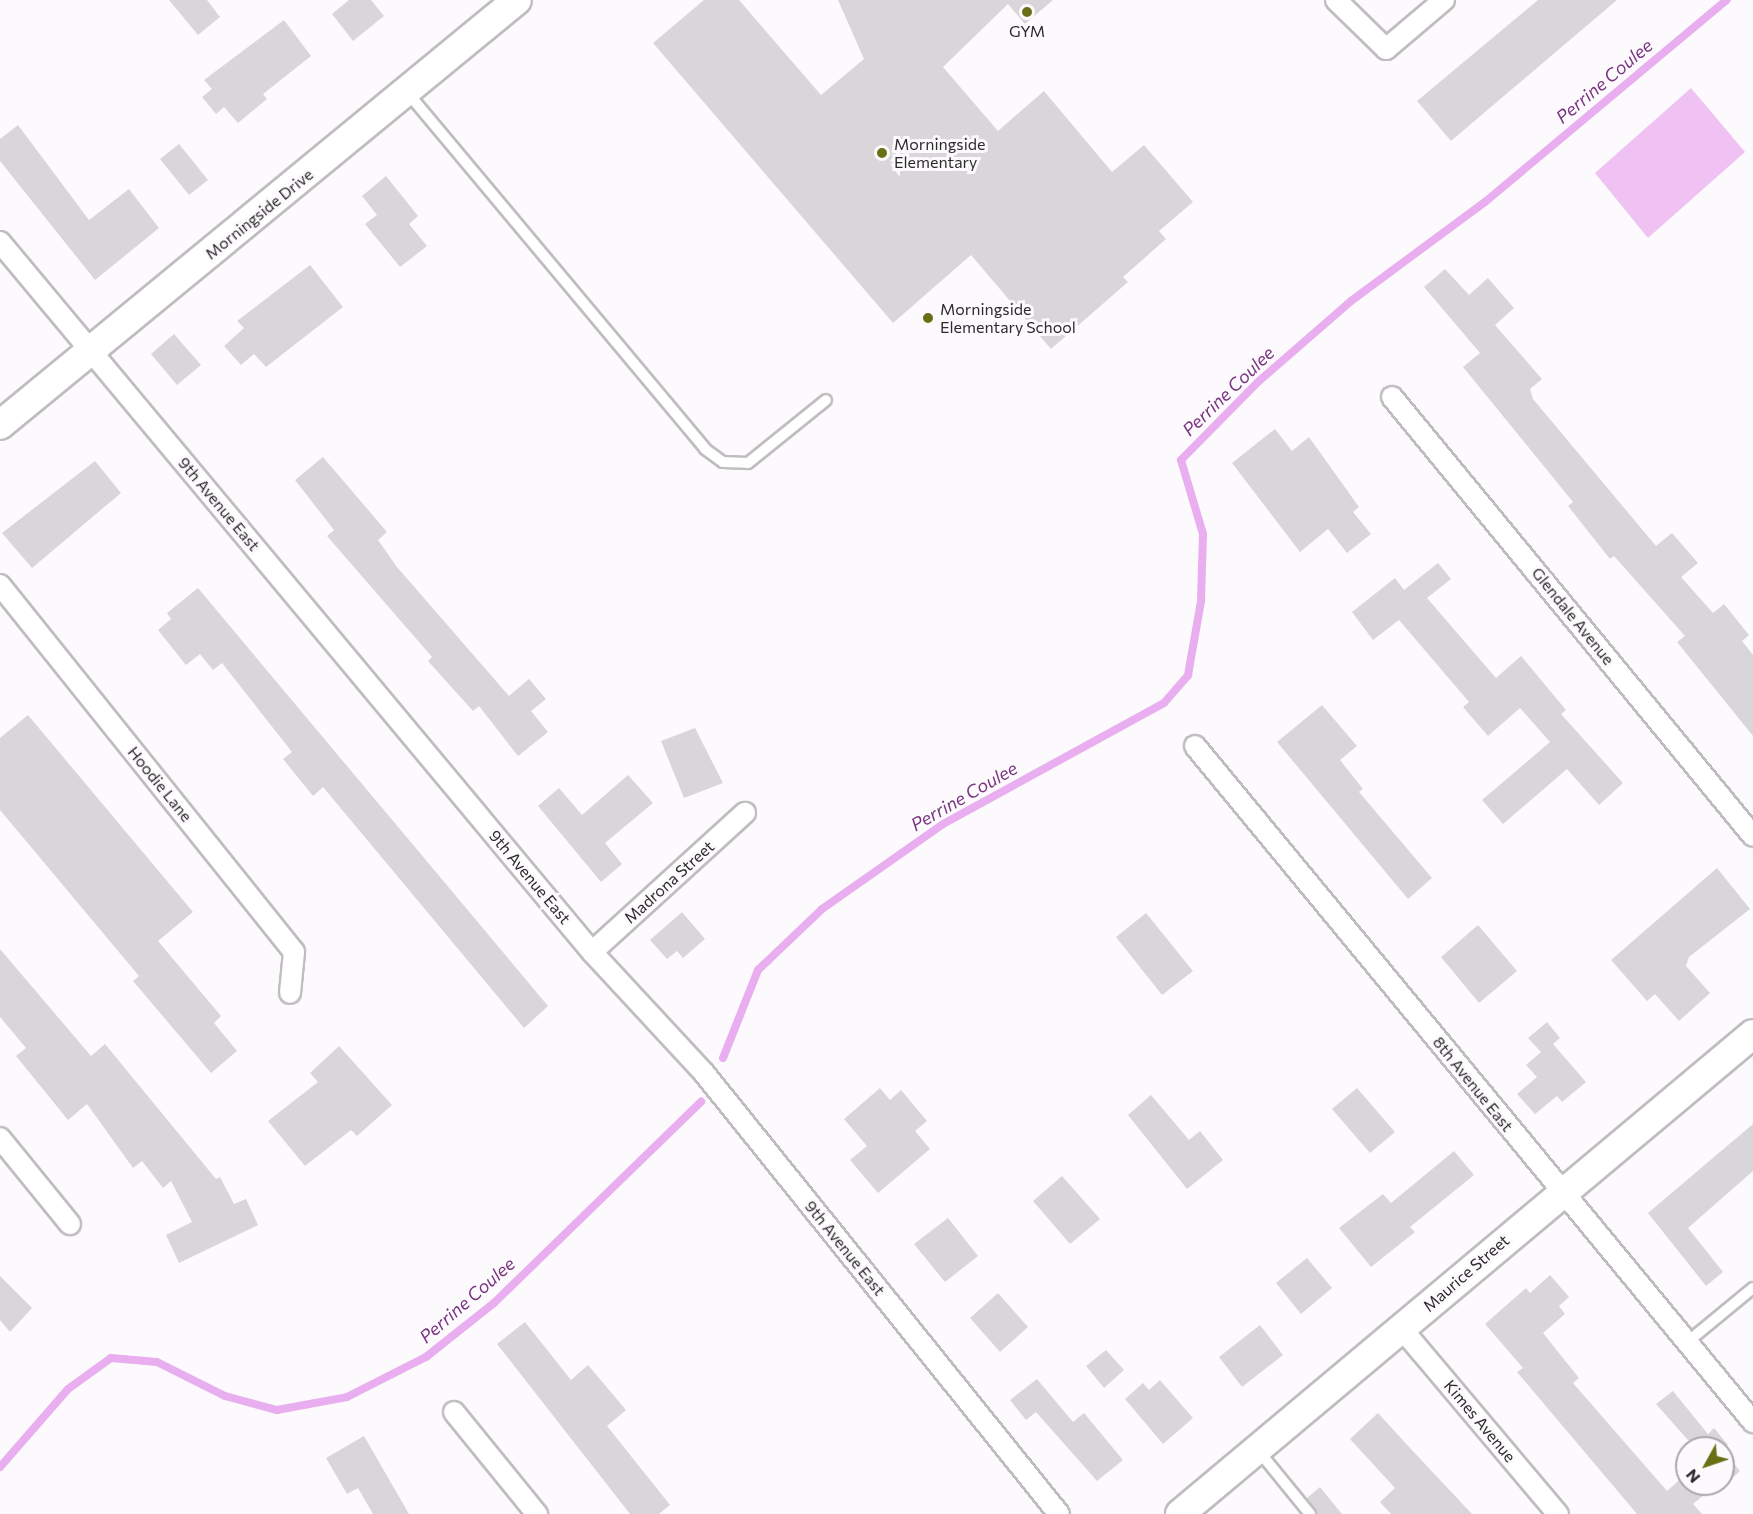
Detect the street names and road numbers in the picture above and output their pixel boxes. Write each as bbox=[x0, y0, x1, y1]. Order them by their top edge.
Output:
street label: Morningside Drive bbox=[201, 165, 317, 263]
street label: 9th Avenue East bbox=[174, 453, 264, 555]
street label: Glendale Avenue bbox=[1528, 563, 1618, 669]
street label: Hoodie Lane bbox=[124, 743, 196, 825]
street label: 9th Avenue East bbox=[485, 826, 575, 928]
street label: Madrona Street bbox=[620, 837, 718, 927]
street label: 8th Avenue East bbox=[1429, 1033, 1517, 1135]
street label: 9th Avenue East bbox=[801, 1197, 889, 1299]
street label: Maurice Street bbox=[1419, 1230, 1513, 1316]
street label: Kimes Avenue bbox=[1440, 1376, 1520, 1466]

